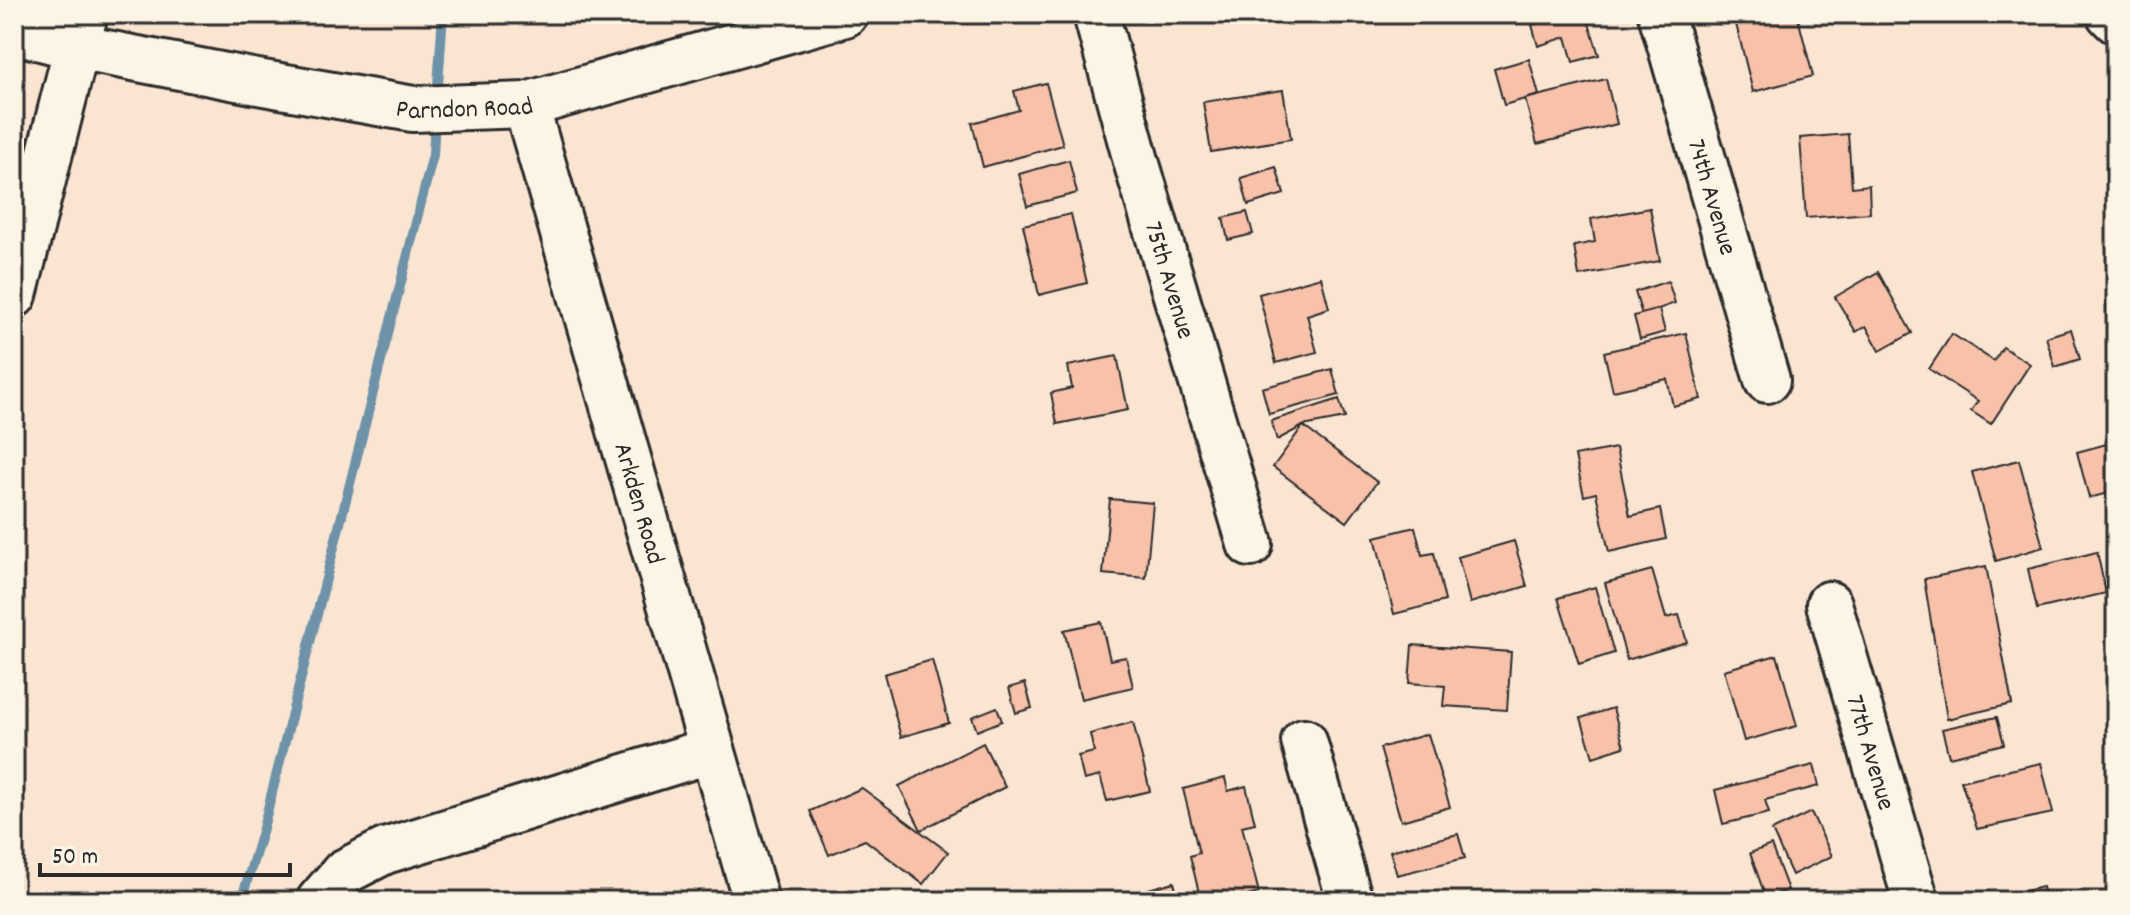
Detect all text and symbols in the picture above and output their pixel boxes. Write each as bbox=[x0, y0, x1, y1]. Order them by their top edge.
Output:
street label: Parndon Road bbox=[393, 89, 538, 131]
street label: 74th Avenue bbox=[1676, 135, 1745, 260]
street label: 75th Avenue bbox=[1133, 217, 1203, 344]
street label: Arkden Road bbox=[602, 439, 673, 569]
street label: 77th Avenue bbox=[1835, 691, 1903, 815]
scale bar bbox=[40, 827, 290, 877]
text: 50 m bbox=[52, 841, 98, 875]

